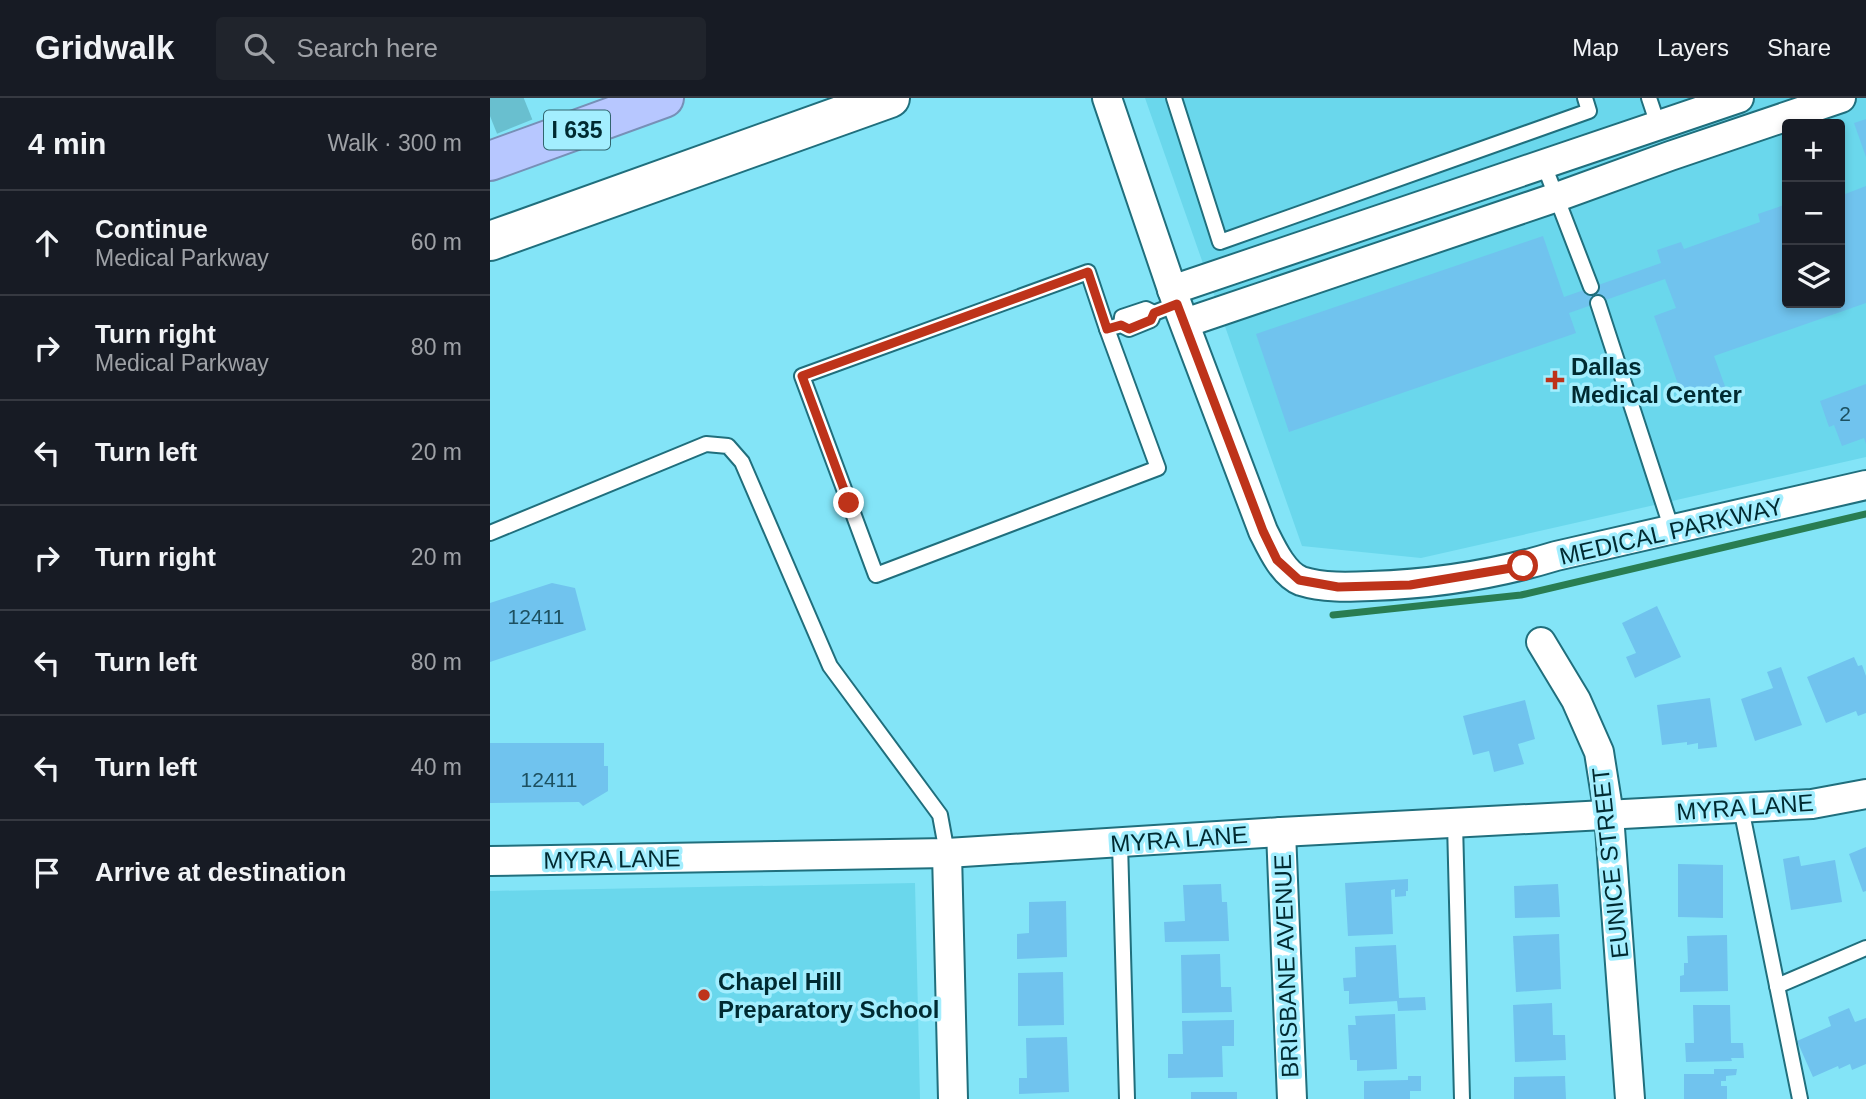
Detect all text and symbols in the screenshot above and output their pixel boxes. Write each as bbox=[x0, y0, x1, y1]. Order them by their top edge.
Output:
search box bbox=[216, 17, 706, 80]
text: Gridwalk bbox=[35, 29, 174, 66]
icon: search bbox=[240, 29, 278, 67]
text: Search here bbox=[296, 33, 438, 63]
text: Map bbox=[1572, 34, 1619, 61]
text: Layers bbox=[1657, 34, 1729, 61]
text: Share bbox=[1767, 34, 1831, 61]
road number: I 635 bbox=[544, 110, 610, 150]
map controls bbox=[1782, 119, 1845, 308]
button: + bbox=[1782, 119, 1845, 182]
text: 4 min bbox=[28, 127, 106, 160]
text: Walk · 300 m bbox=[327, 130, 462, 156]
button: − bbox=[1782, 182, 1845, 245]
text: Continue bbox=[95, 214, 208, 244]
icon: ahead bbox=[28, 224, 66, 262]
text: 60 m bbox=[411, 229, 462, 255]
text: Medical Parkway bbox=[95, 245, 269, 271]
button: layers bbox=[1782, 245, 1845, 308]
text: Turn right bbox=[95, 319, 216, 349]
icon: right bbox=[28, 329, 66, 367]
text: 80 m bbox=[411, 334, 462, 360]
text: Medical Parkway bbox=[95, 350, 269, 376]
place label: Dallas Medical Center bbox=[1571, 353, 1742, 408]
marker: Dallas Medical Center bbox=[1545, 370, 1565, 390]
house number: 2 bbox=[1839, 402, 1851, 425]
icon: left bbox=[28, 434, 66, 472]
text: Turn left bbox=[95, 437, 197, 467]
text: 20 m bbox=[411, 439, 462, 465]
route end bbox=[833, 487, 864, 518]
street label: MEDICAL PARKWAY bbox=[1557, 492, 1785, 570]
icon: right bbox=[28, 539, 66, 577]
text: Turn right bbox=[95, 542, 216, 572]
text: 20 m bbox=[411, 544, 462, 570]
route start bbox=[1507, 550, 1538, 581]
house number: 12411 bbox=[508, 605, 564, 628]
icon: left bbox=[28, 644, 66, 682]
text: Turn left bbox=[95, 647, 197, 677]
text: 80 m bbox=[411, 649, 462, 675]
icon: left bbox=[28, 749, 66, 787]
text: Turn left bbox=[95, 752, 197, 782]
text: 40 m bbox=[411, 754, 462, 780]
street label: EUNICE STREET bbox=[1587, 766, 1633, 960]
house number: 12411 bbox=[521, 768, 577, 791]
street label: MYRA LANE bbox=[1676, 789, 1814, 825]
street label: MYRA LANE bbox=[1110, 821, 1248, 857]
street label: MYRA LANE bbox=[543, 844, 681, 874]
icon: arrive bbox=[28, 854, 66, 892]
street label: BRISBANE AVENUE bbox=[1269, 854, 1303, 1078]
text: Arrive at destination bbox=[95, 857, 346, 887]
place label: Chapel Hill Preparatory School bbox=[718, 968, 939, 1023]
marker: Chapel Hill Preparatory School bbox=[696, 987, 712, 1003]

